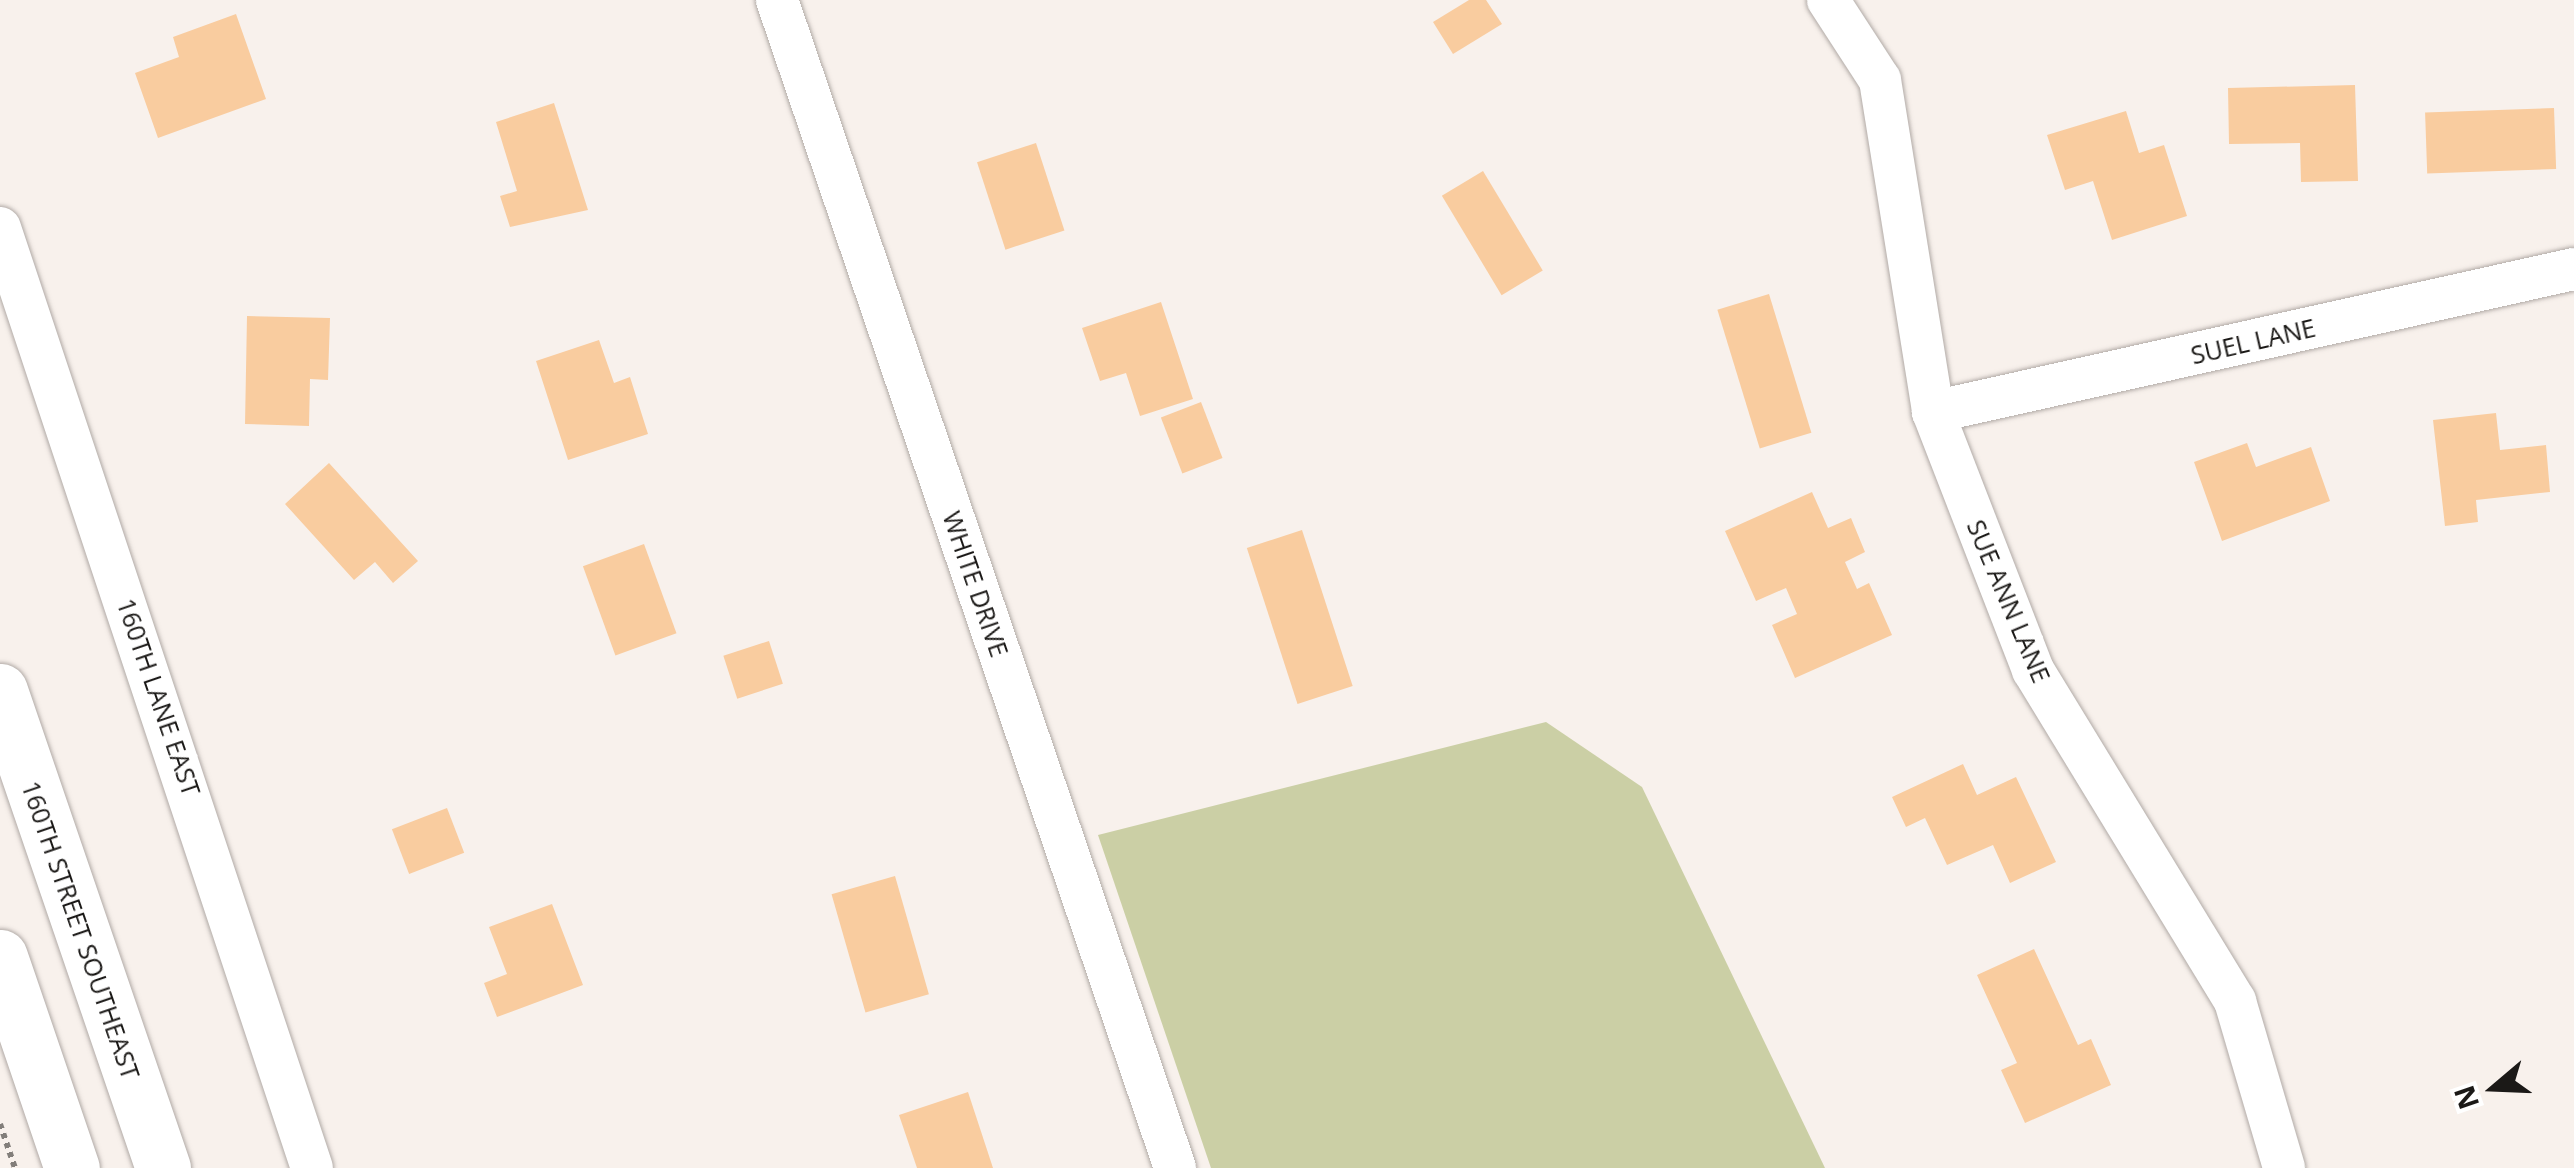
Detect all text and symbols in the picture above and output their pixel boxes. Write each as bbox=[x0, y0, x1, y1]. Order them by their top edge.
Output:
street label: SUEL LANE bbox=[2188, 312, 2318, 370]
street label: WHITE DRIVE bbox=[937, 507, 1015, 661]
street label: SUE ANN LANE bbox=[1961, 515, 2057, 687]
street label: 160TH LANE EAST bbox=[111, 594, 207, 800]
street label: 160TH STREET SOUTHEAST bbox=[16, 777, 146, 1083]
north arrow bbox=[2444, 1038, 2544, 1138]
text: N bbox=[2444, 1081, 2487, 1115]

